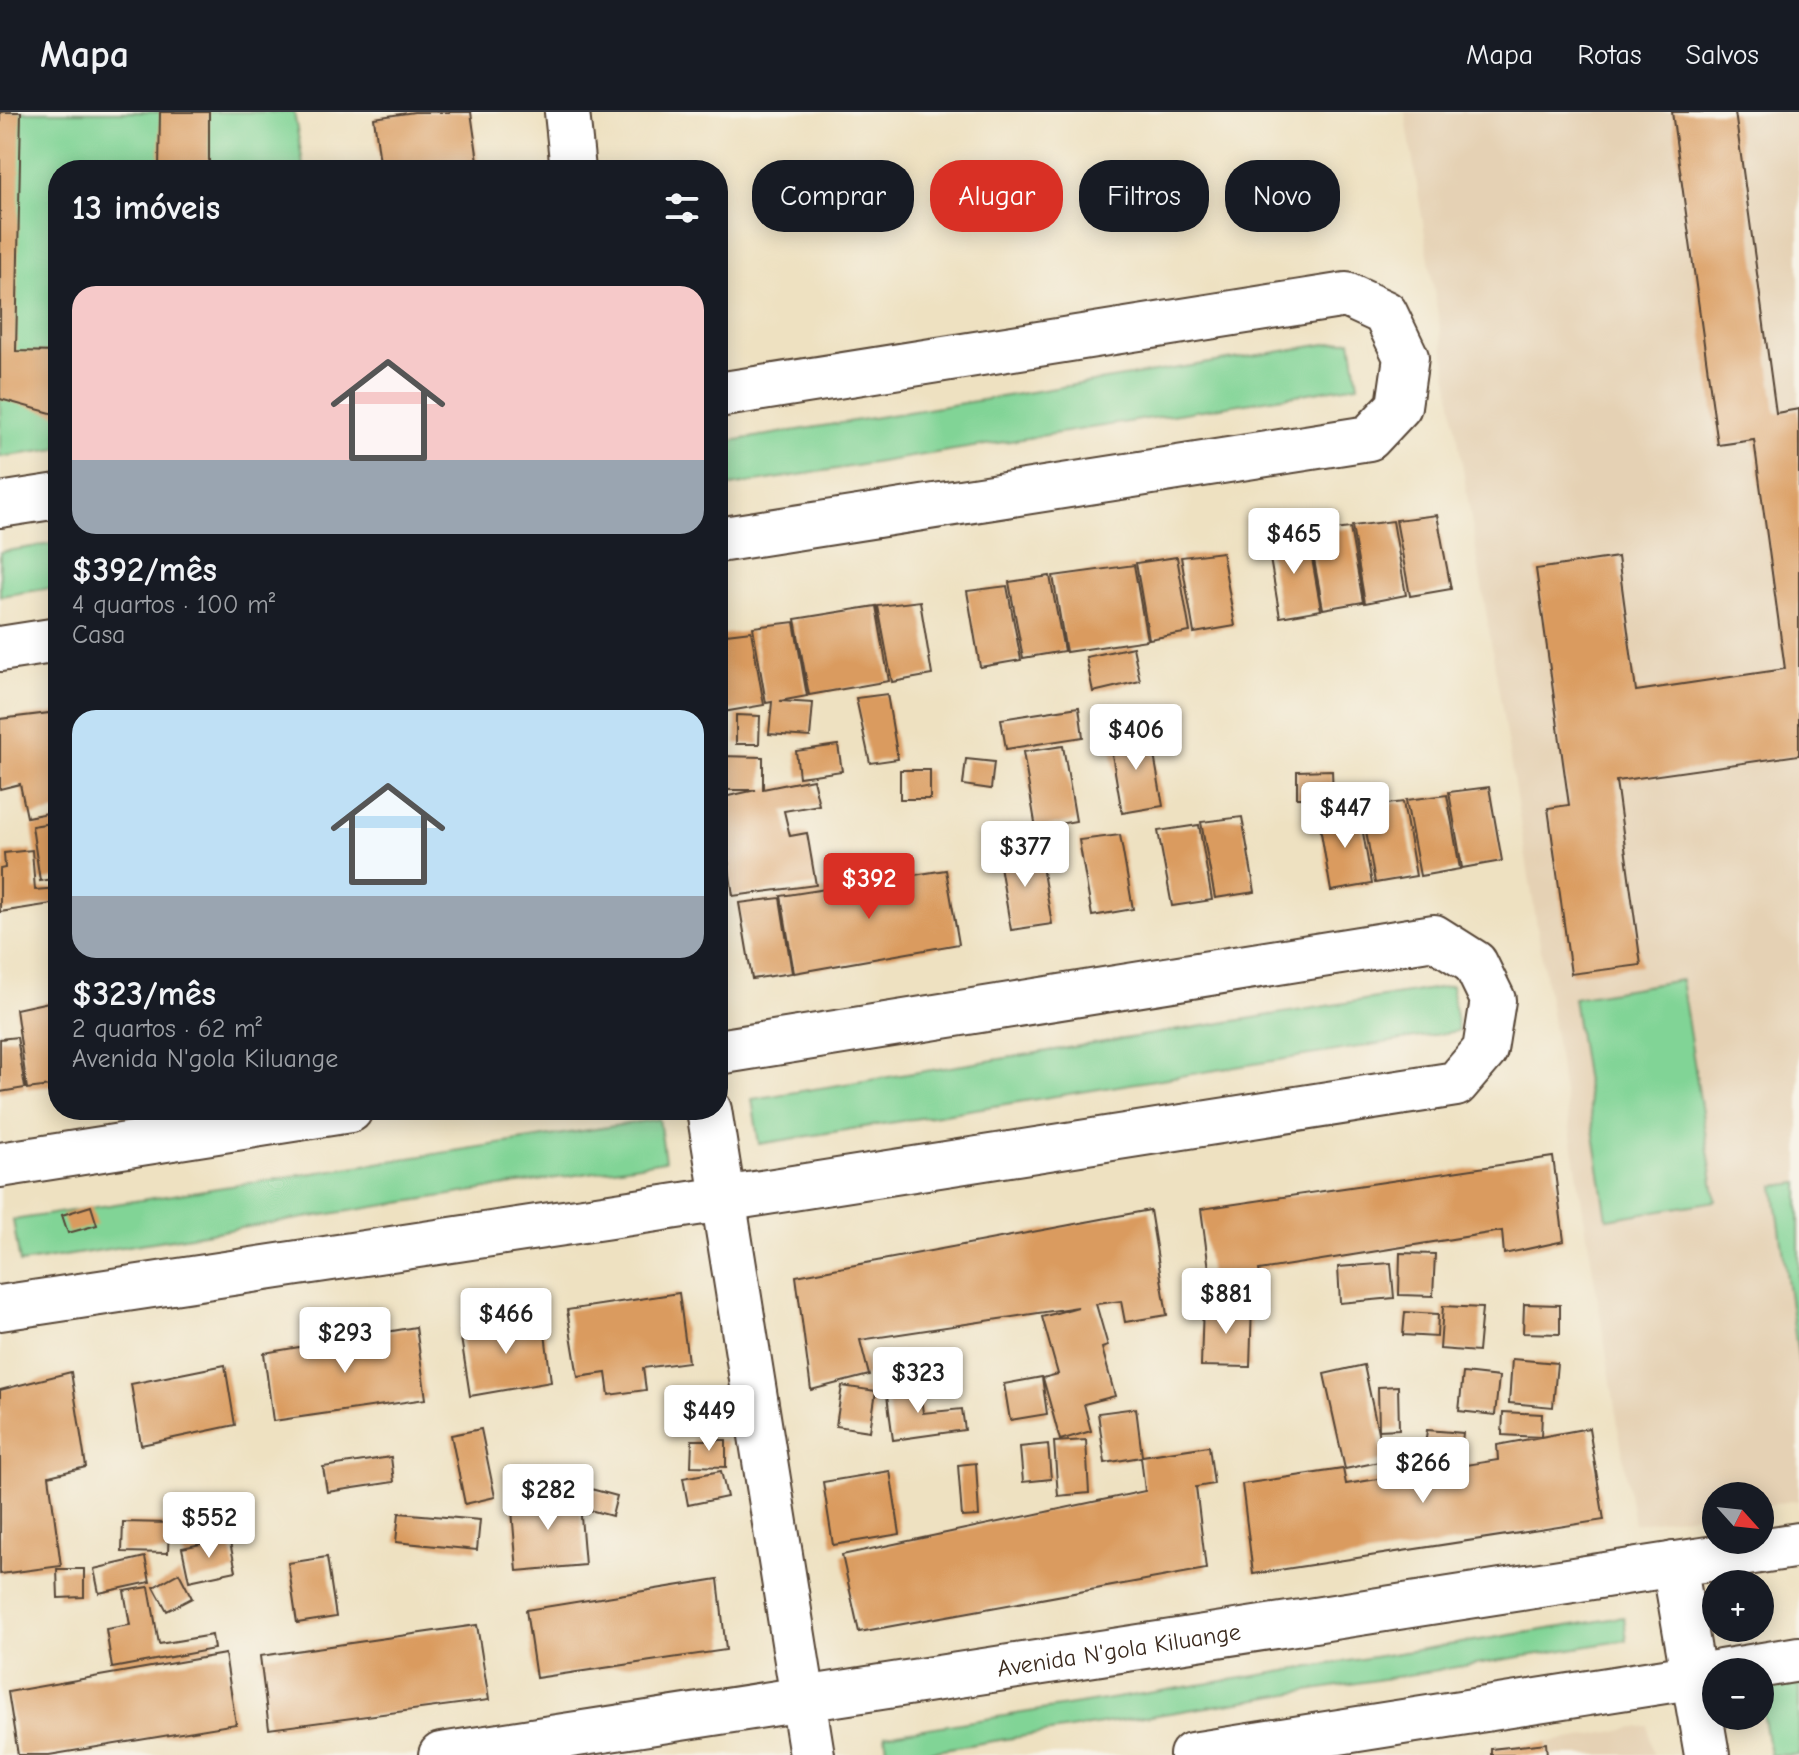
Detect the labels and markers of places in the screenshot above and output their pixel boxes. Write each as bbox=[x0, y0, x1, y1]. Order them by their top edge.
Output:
pin: $465 bbox=[1247, 508, 1341, 576]
pin: $406 bbox=[1089, 704, 1183, 772]
pin: $447 bbox=[1298, 782, 1392, 850]
pin: $377 bbox=[978, 821, 1072, 889]
pin: $392 bbox=[822, 853, 916, 921]
pin: $881 bbox=[1179, 1268, 1273, 1336]
pin: $466 bbox=[459, 1288, 553, 1356]
pin: $293 bbox=[298, 1307, 392, 1375]
pin: $323 bbox=[871, 1347, 965, 1415]
pin: $449 bbox=[662, 1385, 756, 1453]
pin: $266 bbox=[1376, 1437, 1470, 1505]
pin: $282 bbox=[501, 1464, 595, 1532]
pin: $552 bbox=[162, 1492, 256, 1560]

